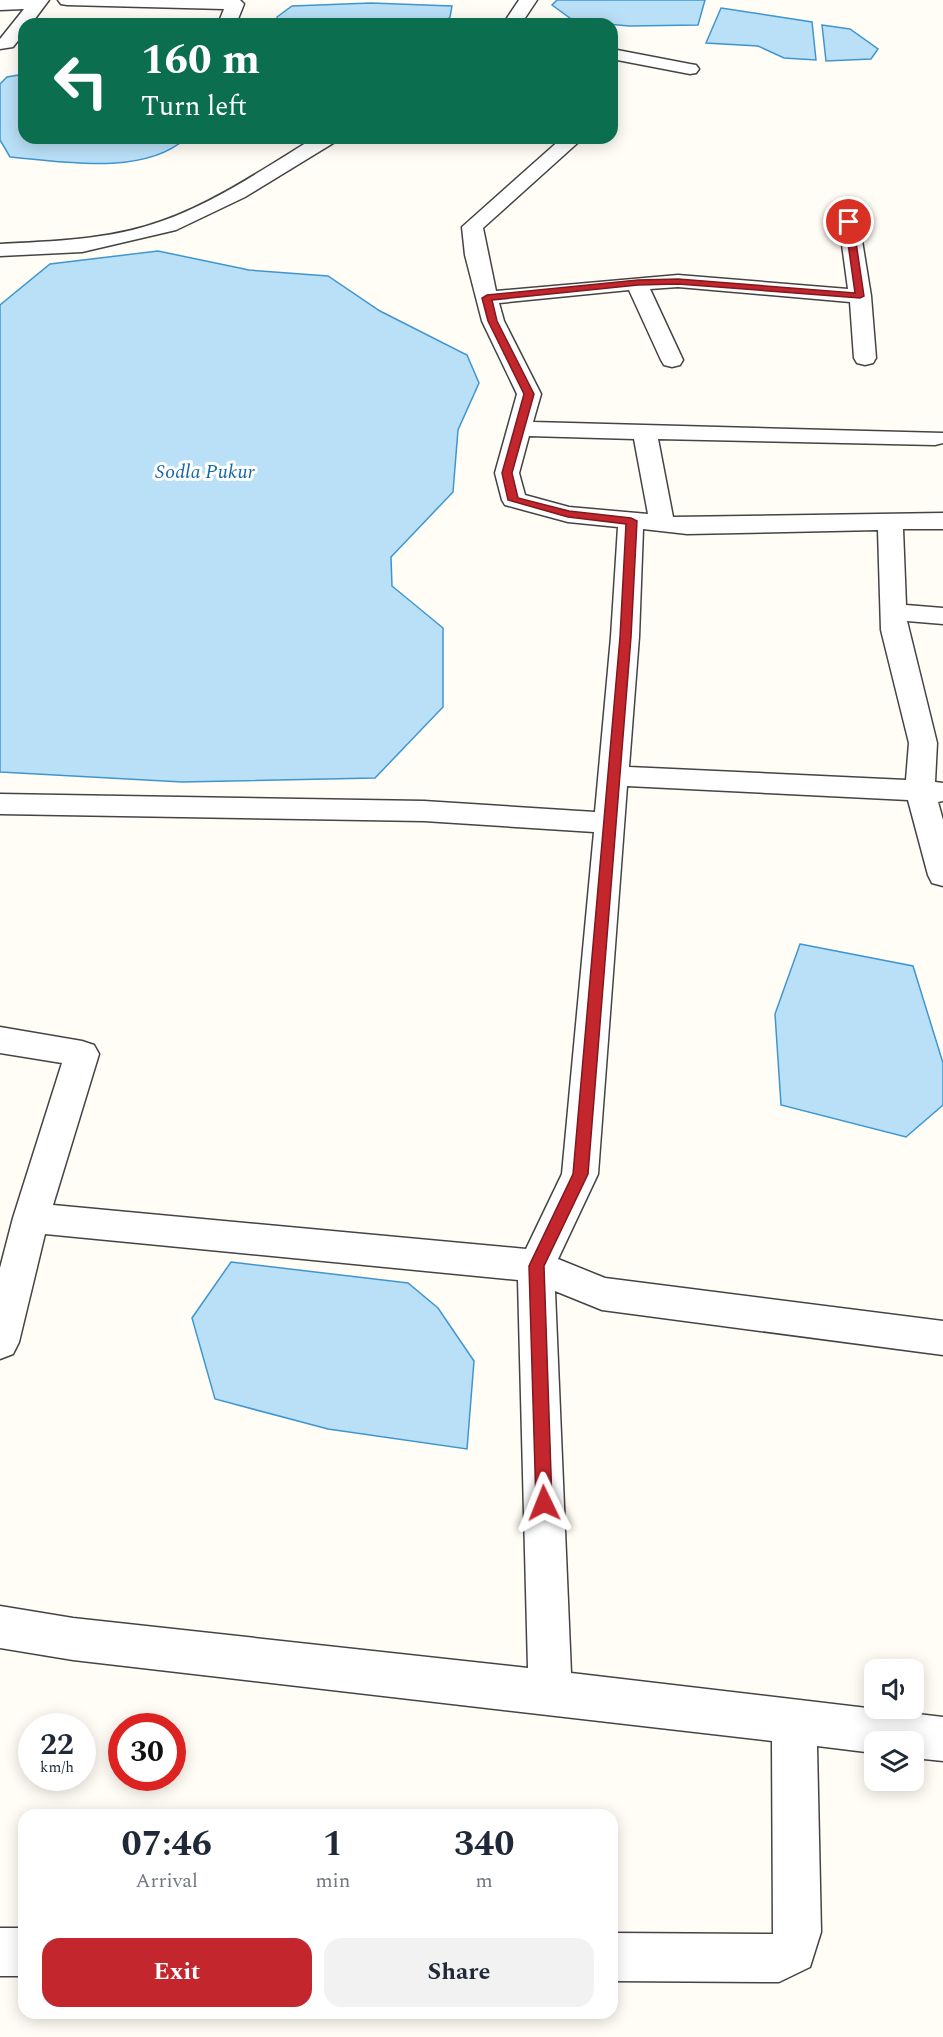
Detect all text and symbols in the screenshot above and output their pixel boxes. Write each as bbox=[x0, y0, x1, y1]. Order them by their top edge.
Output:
text: 160 m bbox=[141, 29, 260, 92]
icon: left bbox=[42, 42, 120, 120]
text: Turn left bbox=[141, 86, 247, 128]
pin bbox=[823, 196, 874, 247]
icon: arrive bbox=[832, 205, 865, 238]
water label: Sodla Pukur bbox=[155, 457, 256, 487]
position arrow bbox=[512, 1471, 576, 1535]
map controls bbox=[864, 1659, 924, 1791]
button: sound bbox=[864, 1659, 924, 1719]
speed limit sign: 30 bbox=[108, 1713, 186, 1791]
text: 22 bbox=[40, 1722, 74, 1768]
button: layers bbox=[864, 1731, 924, 1791]
text: km/h bbox=[40, 1756, 74, 1779]
text: 07:46 bbox=[121, 1817, 212, 1872]
text: 1 bbox=[323, 1817, 343, 1872]
text: 340 bbox=[454, 1817, 514, 1872]
text: Arrival bbox=[136, 1866, 198, 1896]
text: min bbox=[315, 1866, 350, 1896]
text: m bbox=[476, 1866, 493, 1896]
button: Exit bbox=[42, 1938, 312, 2007]
button: Share bbox=[324, 1938, 594, 2007]

